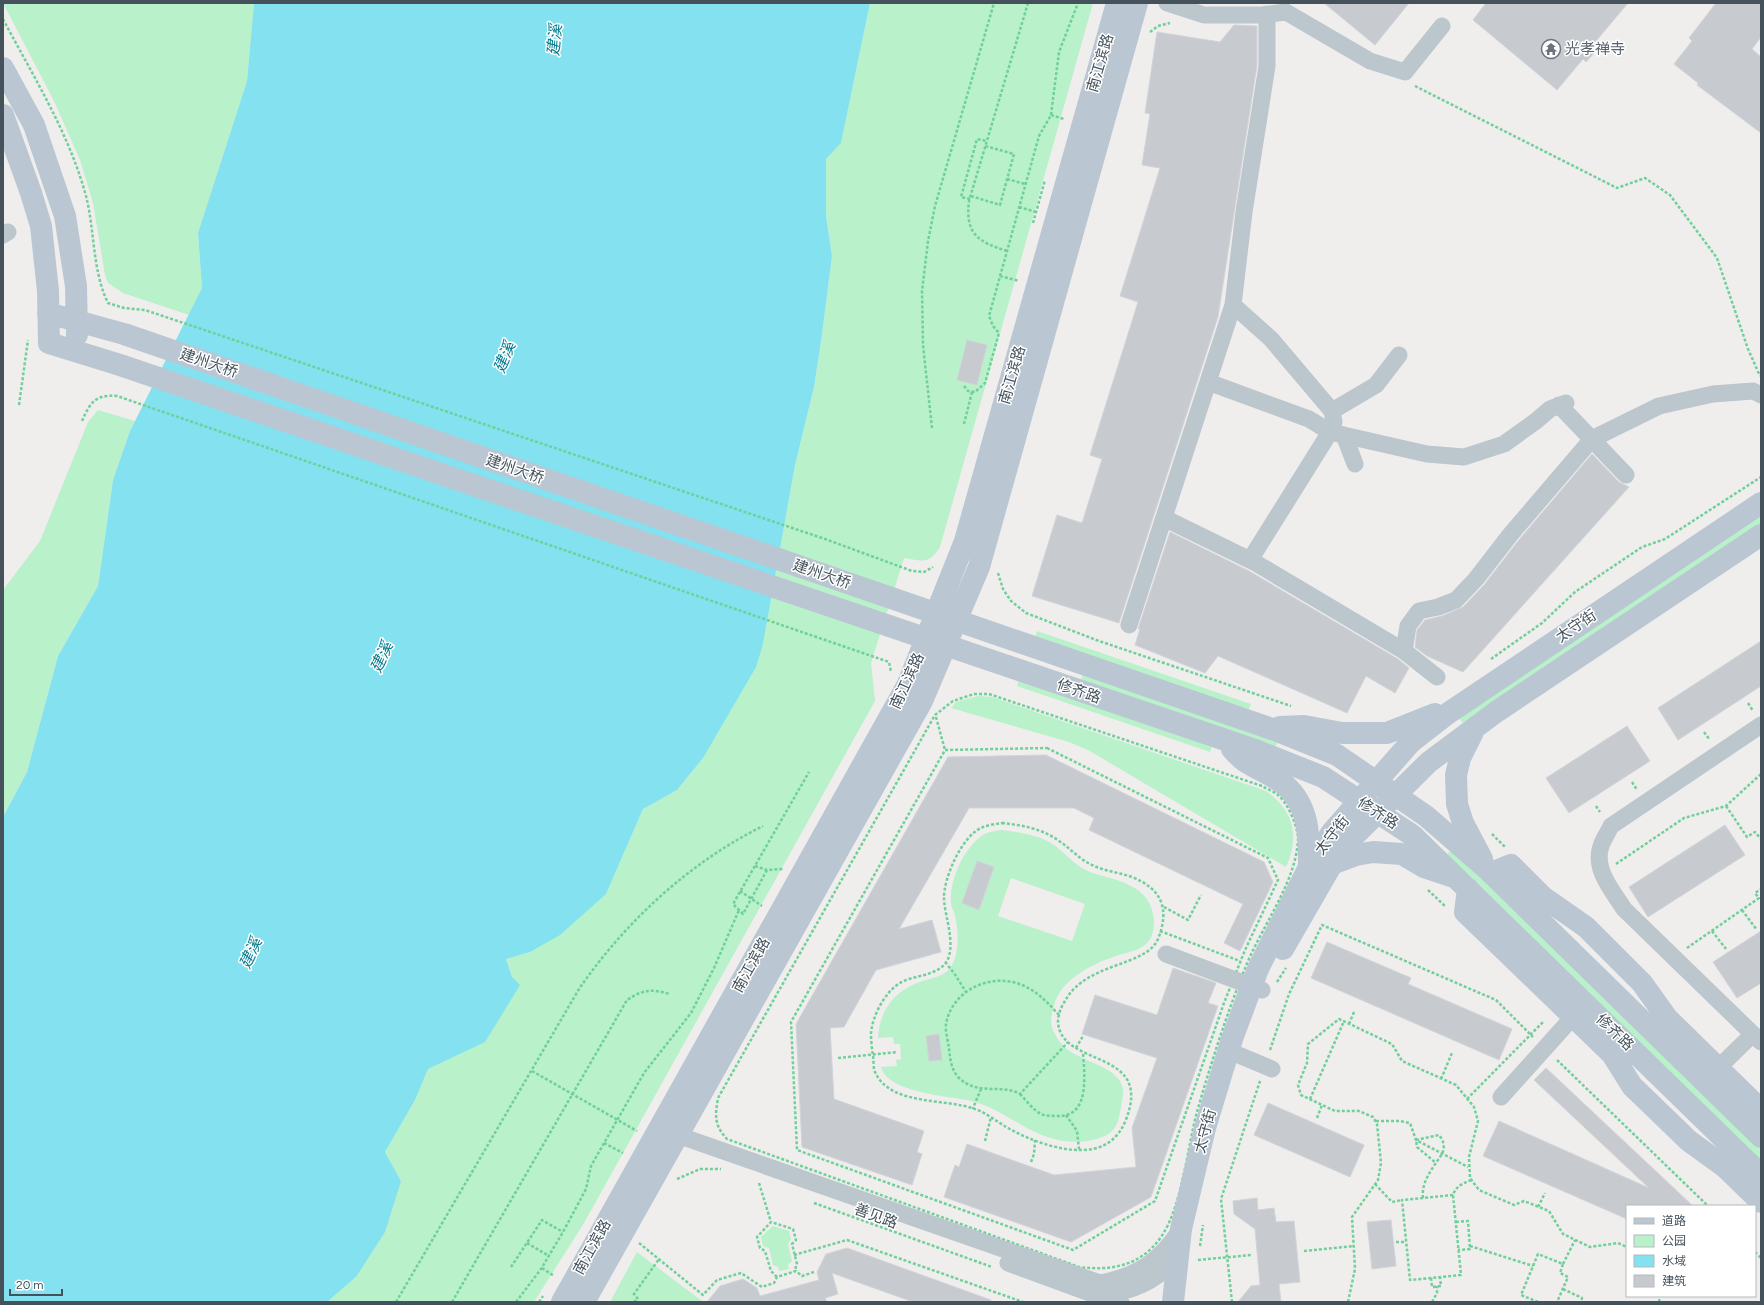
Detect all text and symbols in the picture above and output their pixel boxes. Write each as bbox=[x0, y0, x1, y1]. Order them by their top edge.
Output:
water label: 建溪 bbox=[544, 21, 566, 57]
street label: 南江滨路 bbox=[1083, 32, 1117, 94]
temple icon: 光孝禅寺 bbox=[1540, 38, 1562, 60]
place label: 光孝禅寺 bbox=[1565, 40, 1625, 58]
water label: 建溪 bbox=[490, 337, 520, 376]
street label: 南江滨路 bbox=[995, 344, 1029, 406]
street label: 建州大桥 bbox=[178, 345, 240, 381]
street label: 建州大桥 bbox=[484, 451, 546, 487]
street label: 建州大桥 bbox=[791, 556, 853, 592]
street label: 太守街 bbox=[1552, 606, 1600, 646]
water label: 建溪 bbox=[366, 637, 397, 676]
street label: 南江滨路 bbox=[886, 650, 928, 712]
street label: 修齐路 bbox=[1055, 675, 1103, 707]
street label: 修齐路 bbox=[1354, 793, 1402, 833]
street label: 太守街 bbox=[1311, 812, 1353, 858]
water label: 建溪 bbox=[235, 933, 266, 972]
street label: 南江滨路 bbox=[729, 934, 773, 996]
street label: 修齐路 bbox=[1593, 1010, 1637, 1054]
street label: 太守街 bbox=[1190, 1107, 1220, 1155]
street label: 善见路 bbox=[852, 1200, 900, 1232]
legend bbox=[1626, 1205, 1756, 1297]
text: 道路 bbox=[1662, 1214, 1686, 1228]
street label: 南江滨路 bbox=[570, 1216, 614, 1278]
text: 公园 bbox=[1662, 1234, 1686, 1248]
text: 水域 bbox=[1662, 1254, 1686, 1268]
scale bar bbox=[10, 1271, 62, 1297]
text: 建筑 bbox=[1662, 1274, 1686, 1288]
text: 20 m bbox=[16, 1278, 44, 1292]

